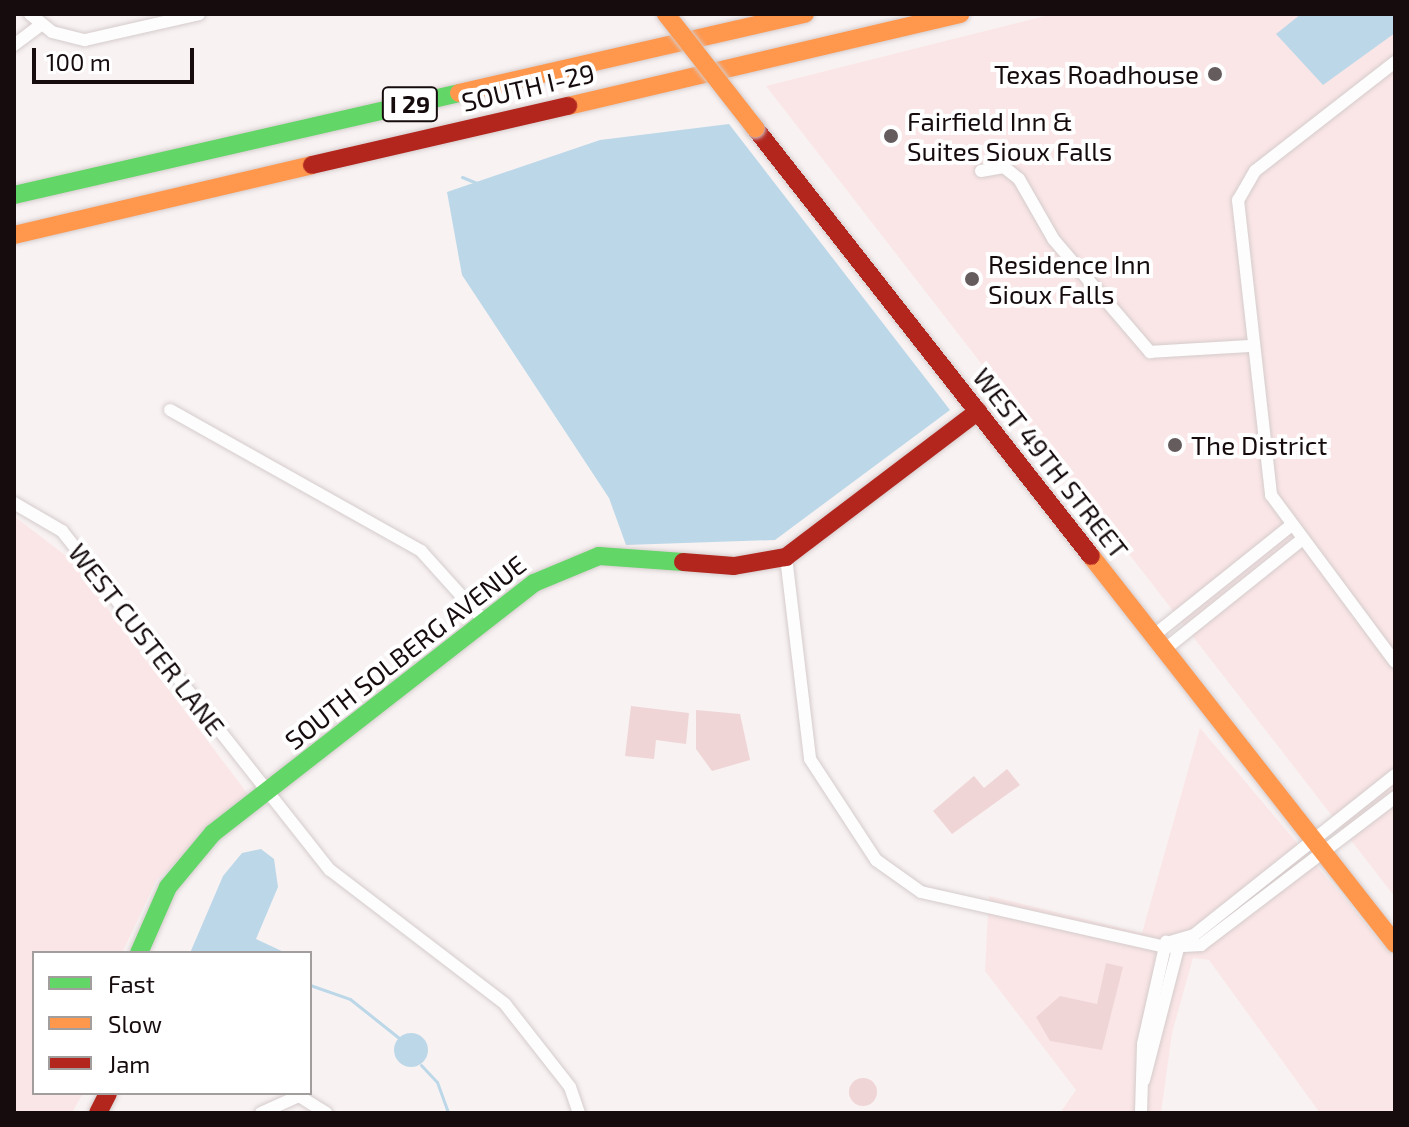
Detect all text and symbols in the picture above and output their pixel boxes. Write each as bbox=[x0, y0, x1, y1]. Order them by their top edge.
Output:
scale bar bbox=[36, 32, 198, 82]
text: 100 m bbox=[46, 47, 111, 76]
street label: SOUTH I-29 bbox=[458, 57, 598, 117]
place label: Texas Roadhouse bbox=[994, 58, 1199, 90]
marker: Texas Roadhouse bbox=[1206, 65, 1224, 83]
road number: I 29 bbox=[380, 84, 440, 124]
place label: Fairfield Inn & Suites Sioux Falls bbox=[907, 105, 1112, 166]
marker: Fairfield Inn & Suites Sioux Falls bbox=[882, 127, 900, 145]
place label: Residence Inn Sioux Falls bbox=[988, 248, 1151, 310]
marker: Residence Inn Sioux Falls bbox=[963, 270, 981, 288]
street label: WEST 49TH STREET bbox=[967, 361, 1135, 565]
place label: The District bbox=[1191, 429, 1327, 461]
marker: The District bbox=[1166, 436, 1184, 454]
street label: WEST CUSTER LANE bbox=[62, 537, 232, 741]
street label: SOUTH SOLBERG AVENUE bbox=[278, 548, 532, 756]
legend bbox=[32, 951, 312, 1095]
text: Fast bbox=[108, 969, 155, 998]
text: Slow bbox=[108, 1009, 162, 1038]
text: Jam bbox=[108, 1049, 150, 1078]

